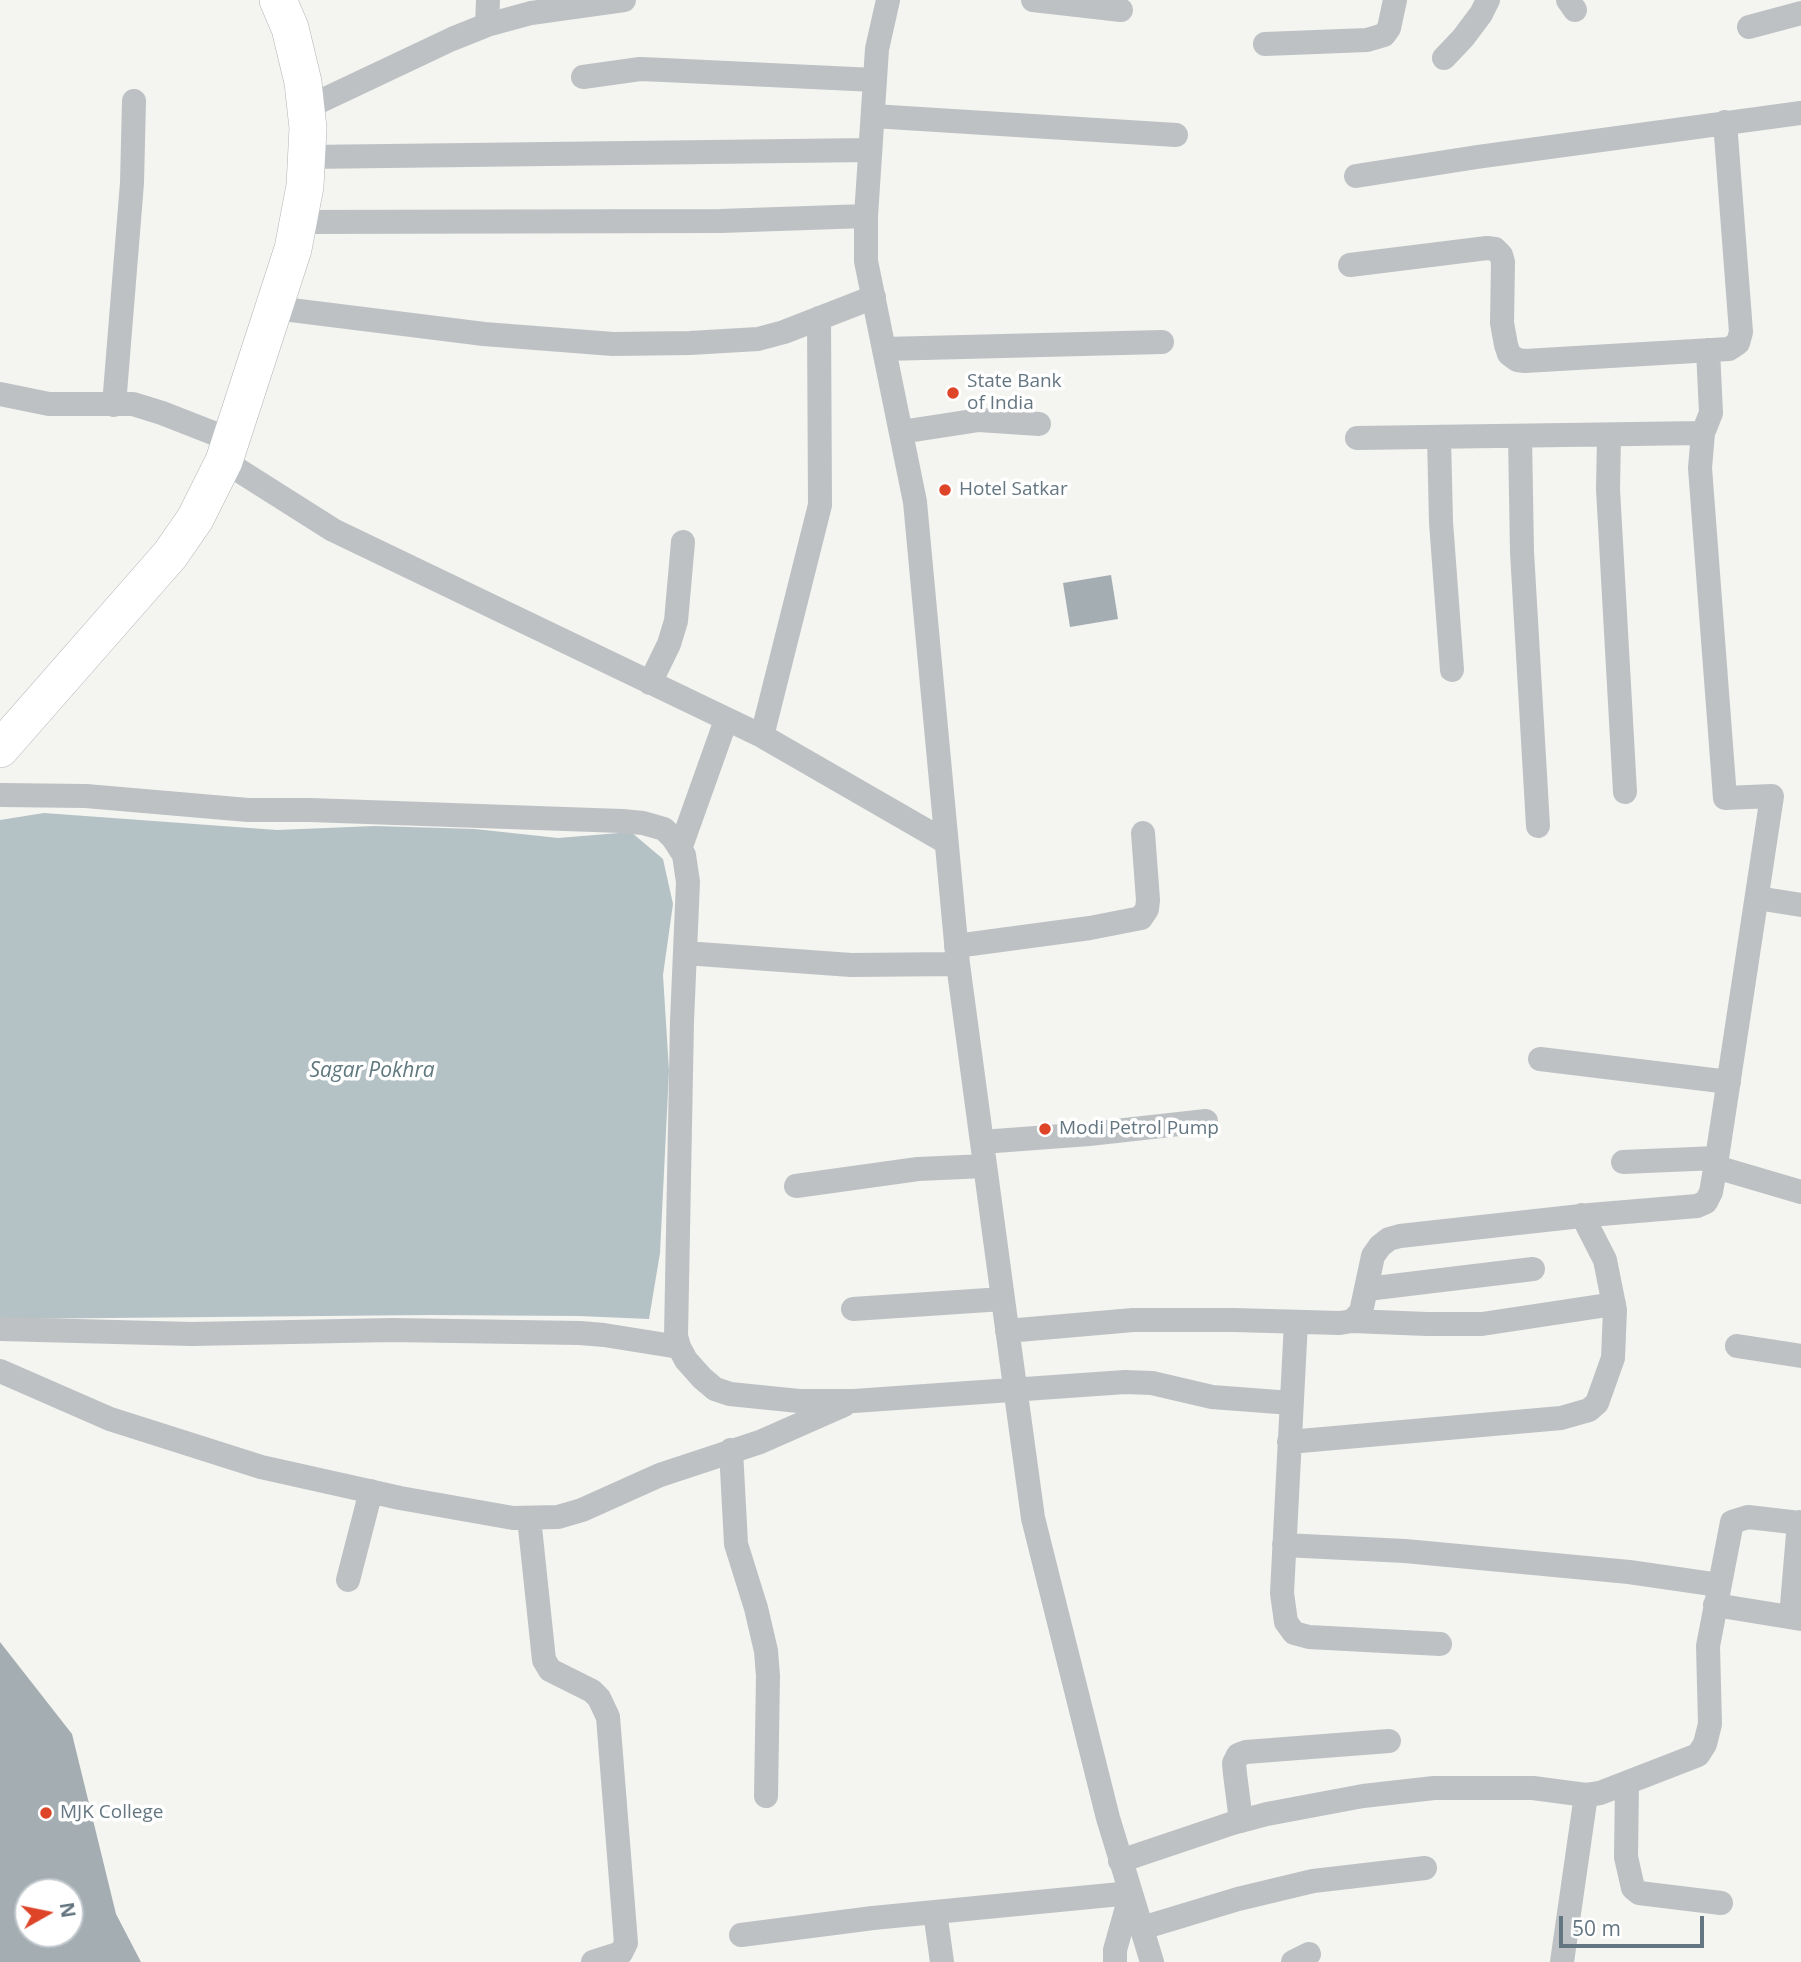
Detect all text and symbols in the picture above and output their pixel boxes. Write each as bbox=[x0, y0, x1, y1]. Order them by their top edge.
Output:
place label: State Bank of India bbox=[967, 371, 1062, 415]
marker: State Bank of India bbox=[945, 385, 961, 401]
place label: Hotel Satkar bbox=[959, 479, 1068, 501]
marker: Hotel Satkar bbox=[937, 482, 953, 498]
water label: Sagar Pokhra bbox=[309, 1058, 435, 1084]
place label: Modi Petrol Pump bbox=[1059, 1118, 1219, 1140]
marker: Modi Petrol Pump bbox=[1037, 1121, 1053, 1137]
place label: MJK College bbox=[60, 1802, 163, 1824]
marker: MJK College bbox=[38, 1805, 54, 1821]
north arrow bbox=[14, 1878, 84, 1948]
text: N bbox=[54, 1900, 82, 1920]
scale bar bbox=[1563, 1902, 1708, 1946]
text: 50 m bbox=[1572, 1914, 1621, 1942]

